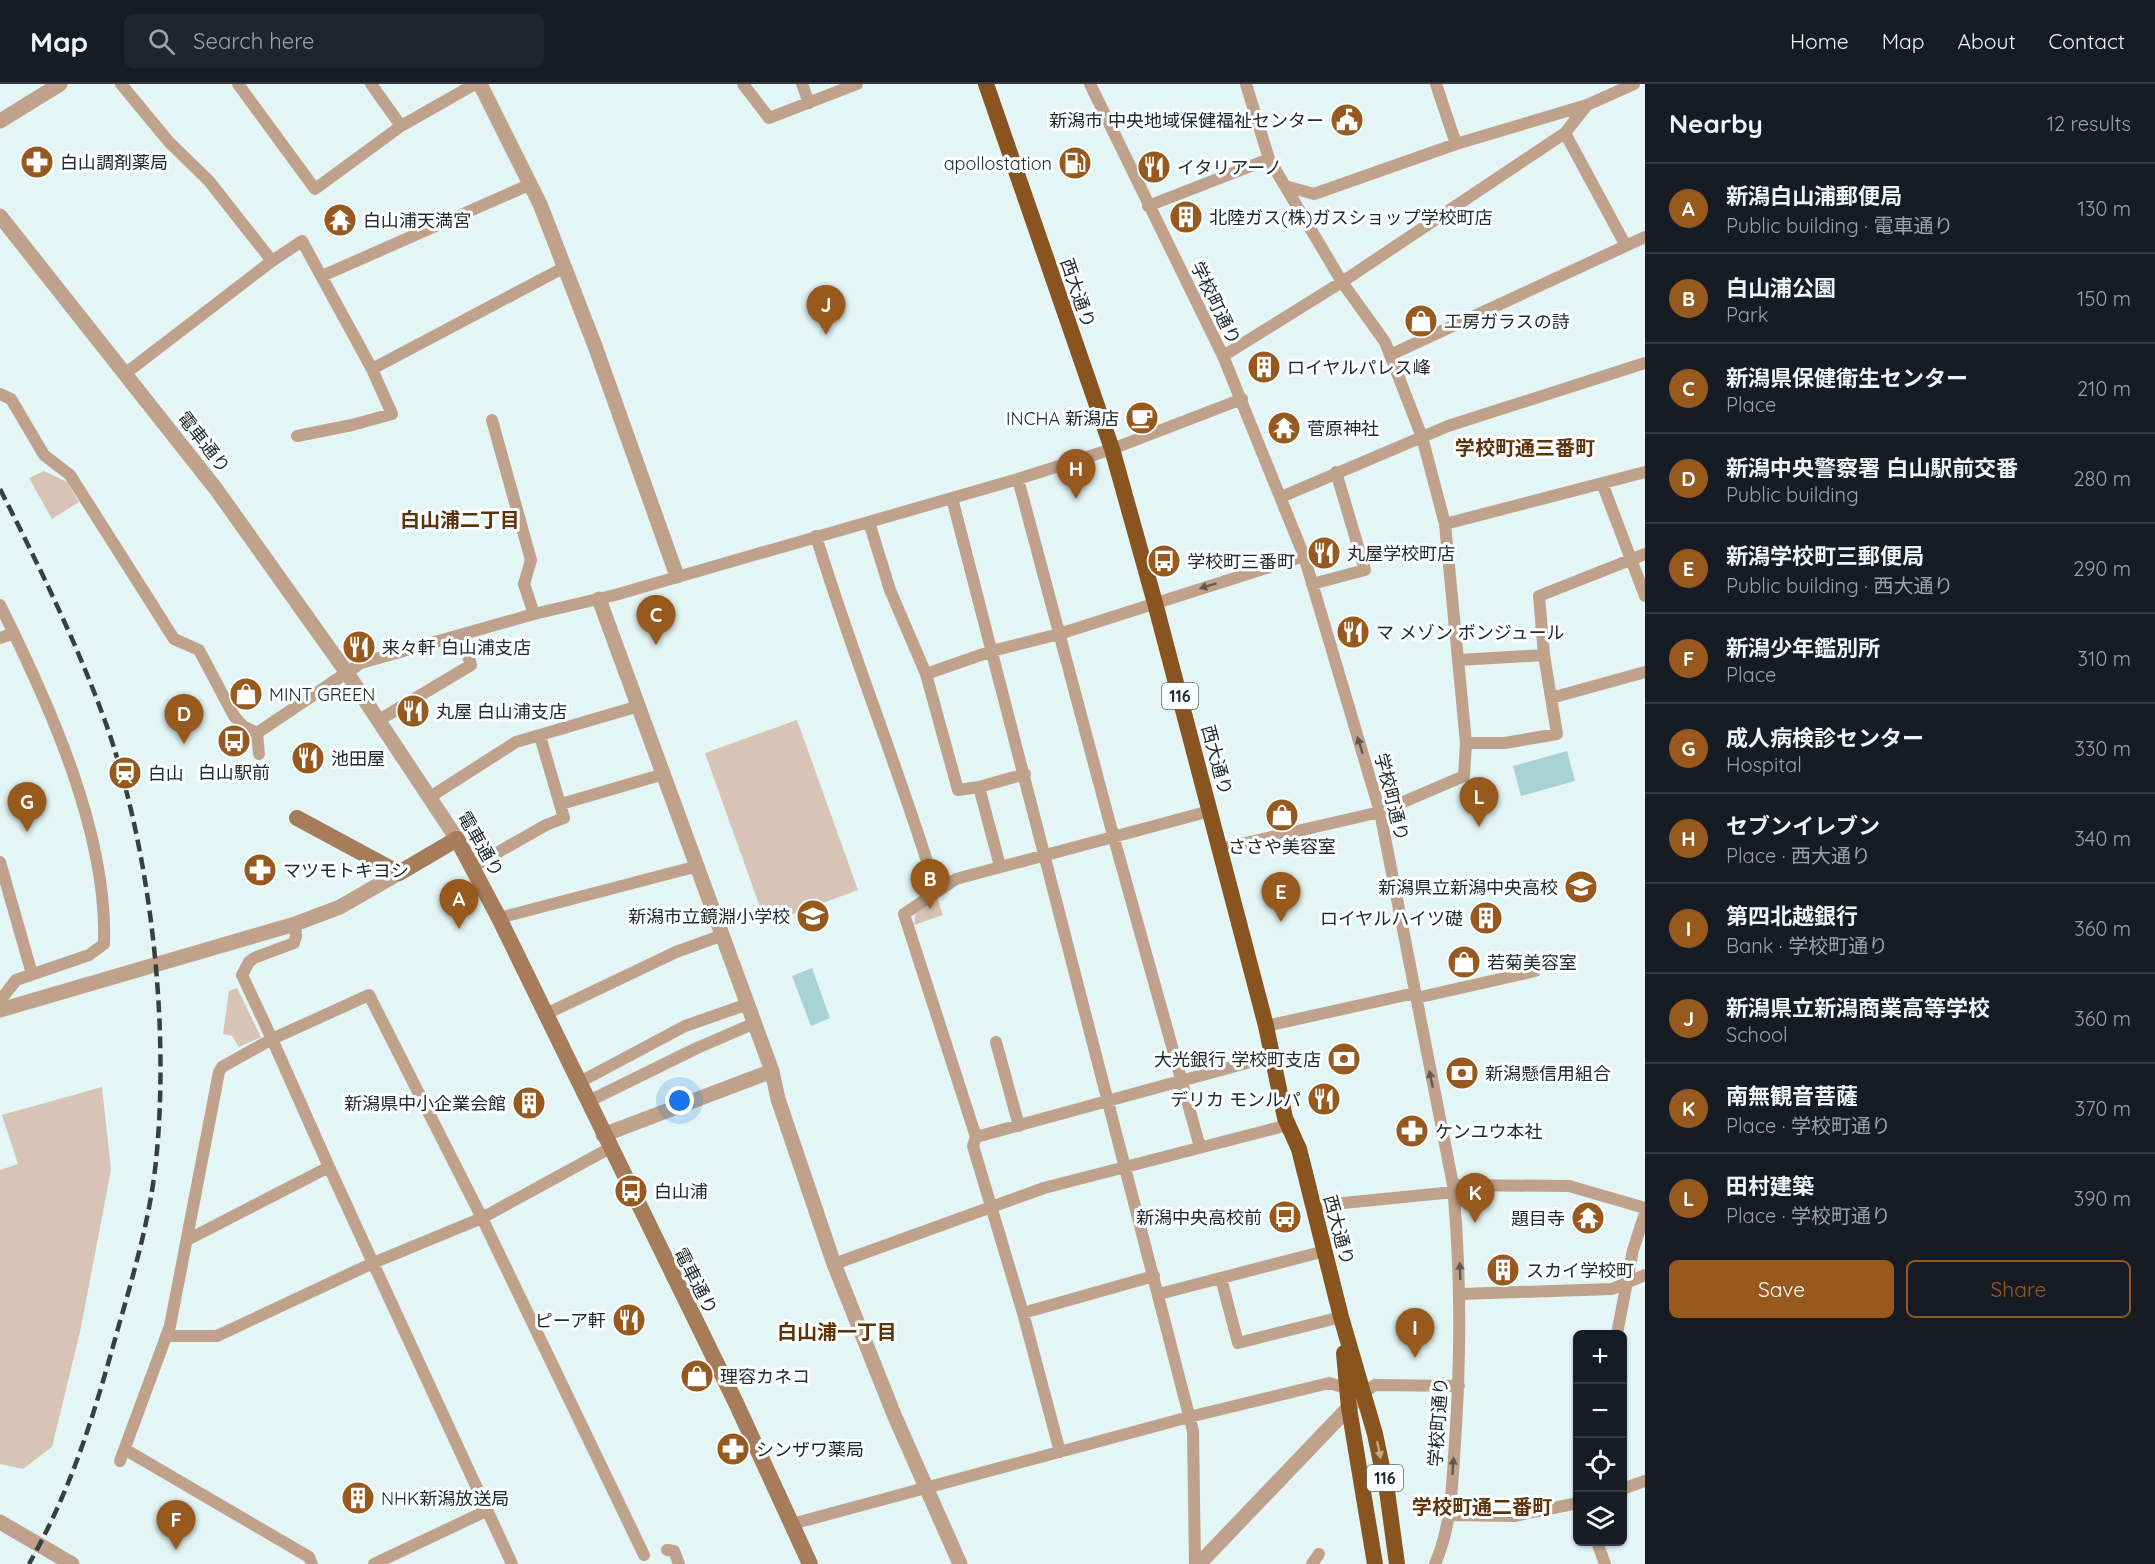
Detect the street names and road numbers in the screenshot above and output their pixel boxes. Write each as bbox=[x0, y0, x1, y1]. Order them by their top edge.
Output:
street label: 西大通り bbox=[1055, 255, 1101, 331]
street label: 学校町通り bbox=[1186, 258, 1246, 348]
street label: 電車通り bbox=[173, 407, 235, 477]
road number: 116 bbox=[1162, 683, 1198, 709]
street label: 西大通り bbox=[1197, 722, 1237, 798]
street label: 学校町通り bbox=[1370, 751, 1414, 843]
street label: 電車通り bbox=[453, 807, 509, 881]
street label: 西大通り bbox=[1319, 1192, 1359, 1268]
street label: 電車通り bbox=[669, 1244, 723, 1318]
street label: 学校町通り bbox=[1423, 1376, 1453, 1468]
road number: 116 bbox=[1367, 1465, 1403, 1491]

